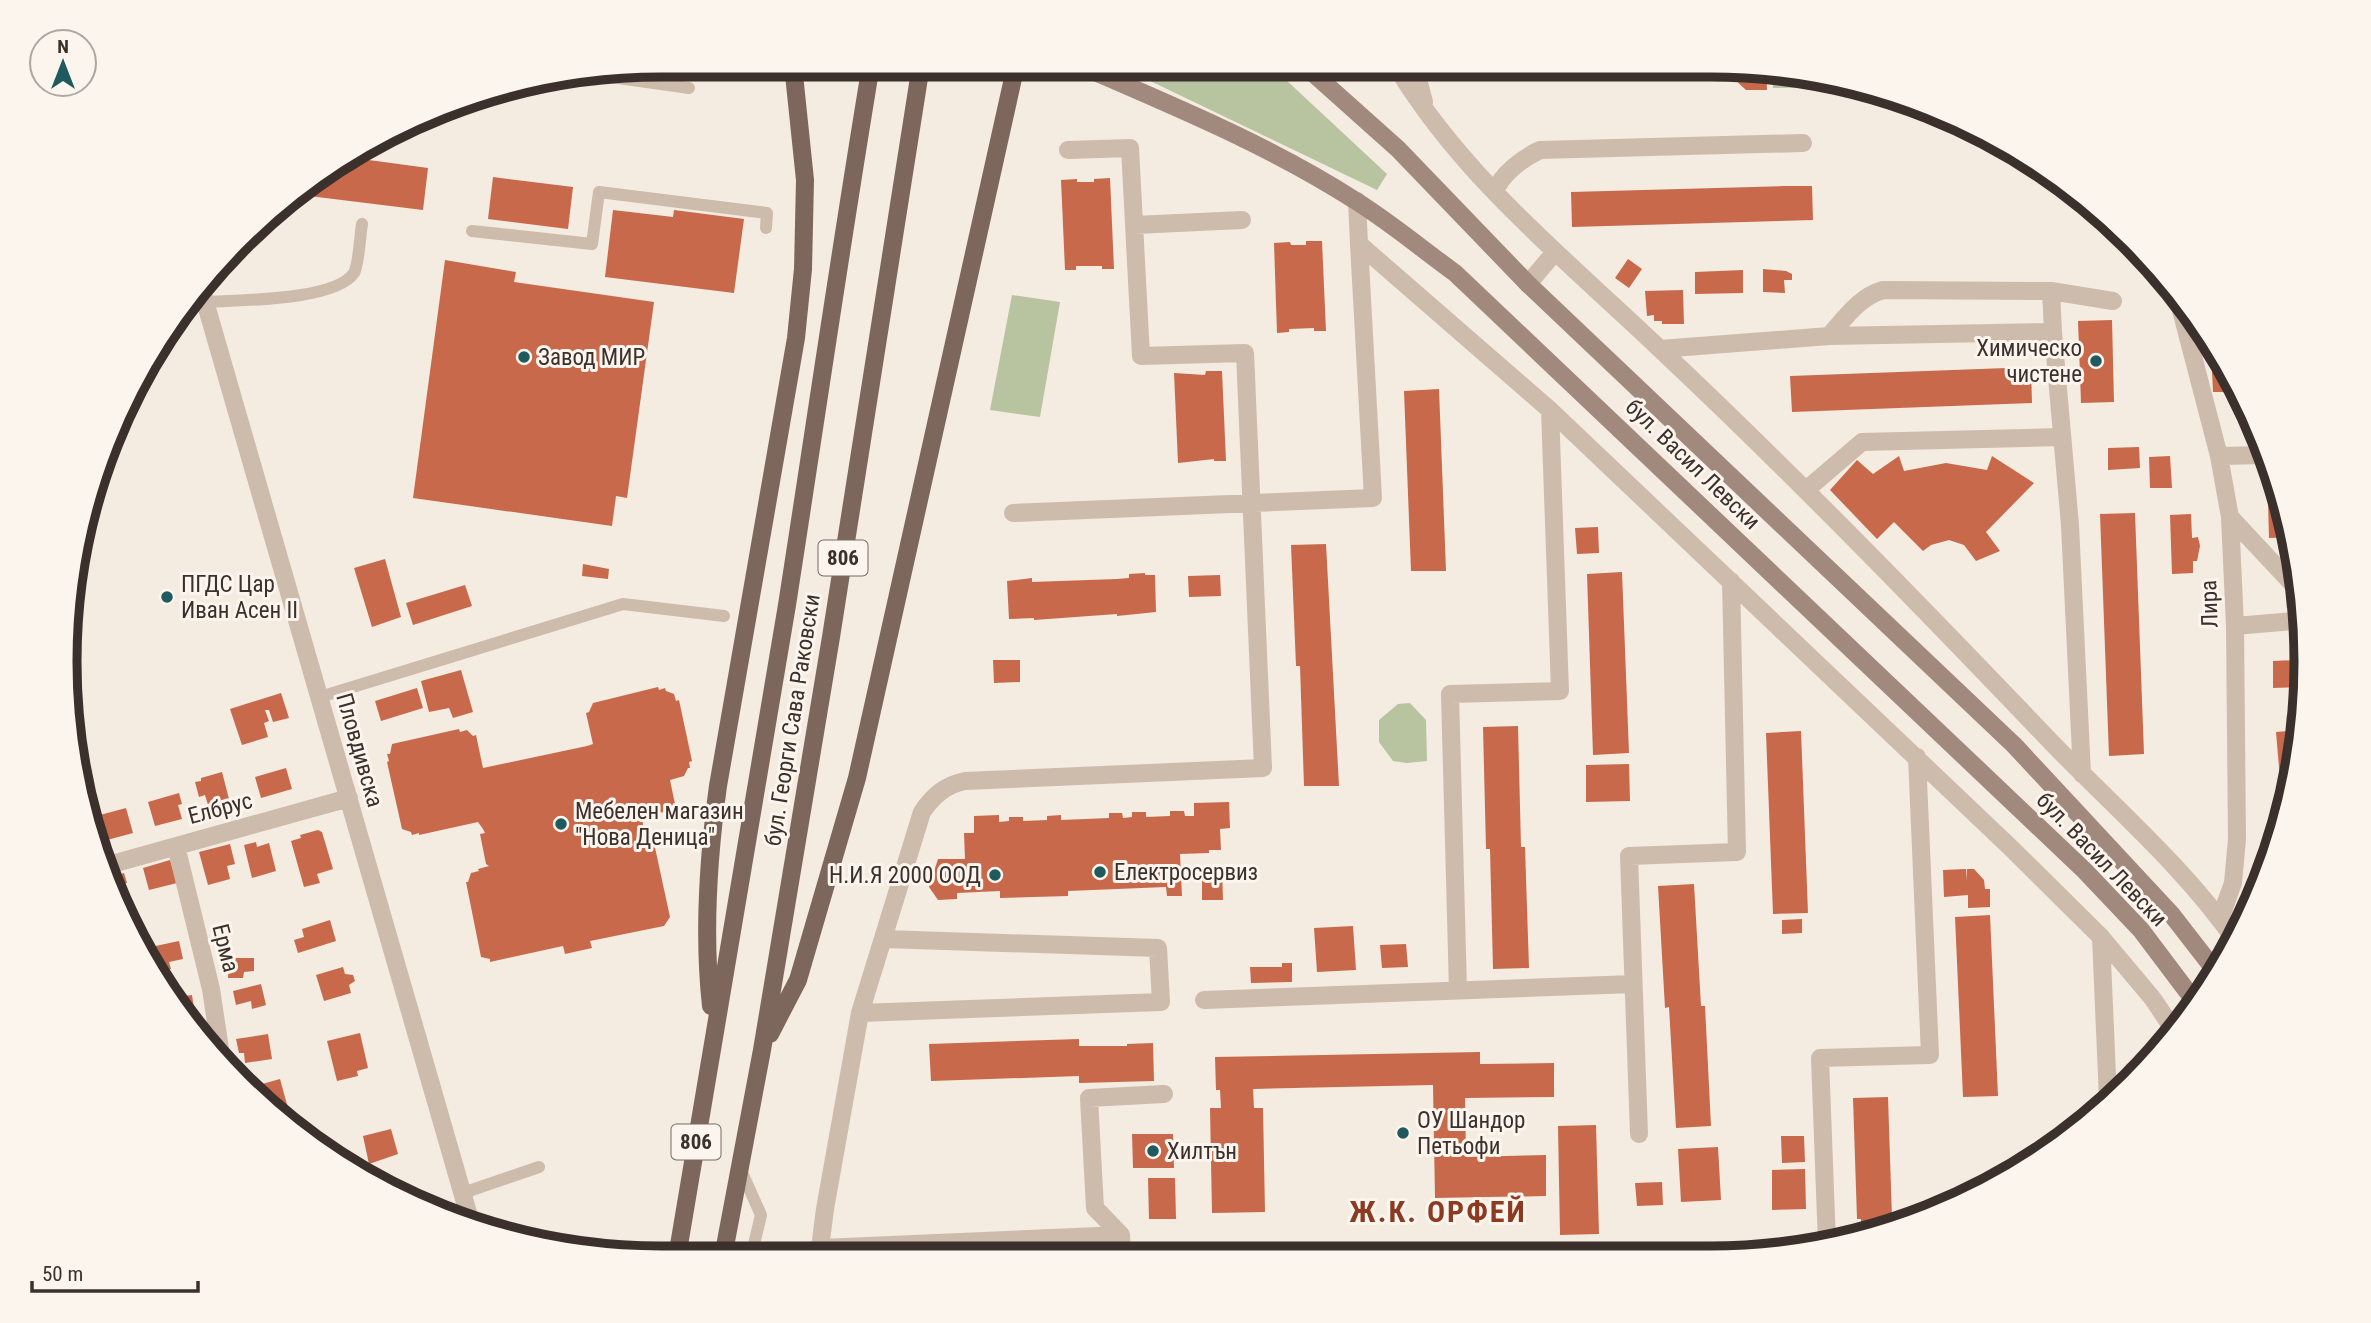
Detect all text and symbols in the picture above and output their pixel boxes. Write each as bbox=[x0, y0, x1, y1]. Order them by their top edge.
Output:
north arrow bbox=[28, 28, 98, 98]
text: N bbox=[57, 35, 69, 58]
place label: Химическо чистене bbox=[1976, 335, 2082, 388]
place label: Завод МИР bbox=[538, 344, 645, 371]
marker: Завод МИР bbox=[516, 349, 532, 365]
marker: Химическо чистене bbox=[2088, 353, 2104, 369]
street label: бул. Васил Левски bbox=[1620, 393, 1765, 535]
road number: 806 bbox=[818, 540, 868, 576]
place label: ПГДС Цар Иван Асен II bbox=[181, 571, 298, 624]
street label: Лира bbox=[2195, 579, 2224, 629]
marker: ПГДС Цар Иван Асен II bbox=[159, 589, 175, 605]
street label: бул. Георги Сава Раковски bbox=[759, 592, 826, 848]
street label: Пловдивска bbox=[330, 690, 389, 810]
street label: Елбрус bbox=[185, 787, 255, 830]
street label: бул. Васил Левски bbox=[2031, 787, 2173, 932]
place label: Мебелен магазин "Нова Деница" bbox=[575, 798, 744, 851]
marker: Мебелен магазин "Нова Деница" bbox=[553, 816, 569, 832]
place label: Електросервиз bbox=[1114, 859, 1258, 886]
place label: Н.И.Я 2000 ООД bbox=[829, 862, 981, 889]
marker: Електросервиз bbox=[1092, 864, 1108, 880]
marker: Н.И.Я 2000 ООД bbox=[987, 867, 1003, 883]
street label: Ерма bbox=[207, 921, 244, 975]
place label: ОУ Шандор Петьофи bbox=[1417, 1107, 1525, 1160]
road number: 806 bbox=[672, 1124, 720, 1160]
marker: ОУ Шандор Петьофи bbox=[1395, 1125, 1411, 1141]
place label: Хилтън bbox=[1167, 1138, 1237, 1165]
marker: Хилтън bbox=[1145, 1143, 1161, 1159]
district label: Ж.К. ОРФЕЙ bbox=[1349, 1194, 1527, 1229]
scale bar bbox=[32, 1250, 198, 1294]
text: 50 m bbox=[42, 1262, 83, 1286]

